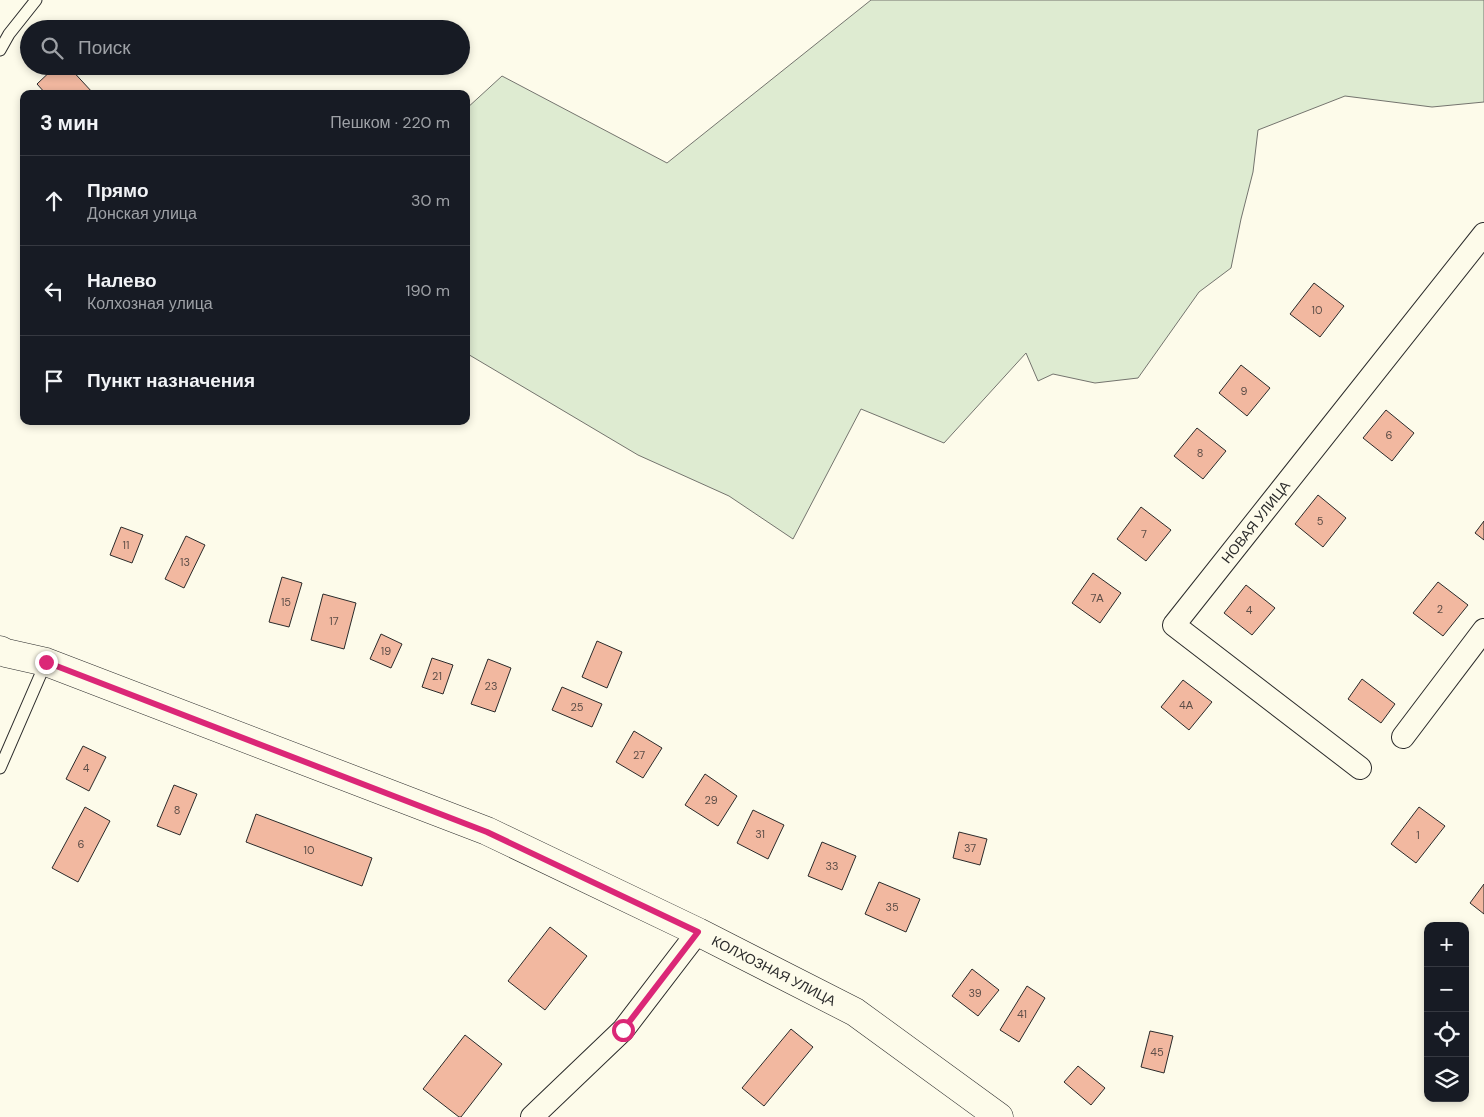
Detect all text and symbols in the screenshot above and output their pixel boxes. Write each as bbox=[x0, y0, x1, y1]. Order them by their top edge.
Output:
search box bbox=[20, 20, 470, 75]
icon: search bbox=[38, 34, 66, 62]
text: Поиск bbox=[78, 35, 131, 60]
text: 3 мин bbox=[40, 109, 99, 137]
text: Пешком · 220 m bbox=[330, 112, 450, 133]
text: Прямо bbox=[87, 178, 149, 203]
icon: ahead bbox=[40, 187, 68, 215]
text: 30 m bbox=[411, 190, 450, 211]
text: Донская улица bbox=[87, 203, 197, 224]
text: Налево bbox=[87, 268, 157, 293]
icon: left bbox=[40, 277, 68, 305]
text: 190 m bbox=[406, 280, 450, 301]
text: Колхозная улица bbox=[87, 293, 213, 314]
house number: 10 bbox=[1312, 303, 1322, 317]
icon: arrive bbox=[40, 367, 68, 395]
text: Пункт назначения bbox=[87, 368, 255, 393]
house number: 9 bbox=[1241, 384, 1248, 398]
house number: 6 bbox=[1386, 428, 1393, 442]
house number: 8 bbox=[1197, 446, 1203, 460]
street label: НОВАЯ УЛИЦА bbox=[1217, 477, 1294, 567]
house number: 5 bbox=[1317, 514, 1324, 528]
house number: 7 bbox=[1141, 527, 1147, 541]
house number: 11 bbox=[123, 538, 129, 552]
house number: 13 bbox=[180, 555, 190, 569]
house number: 7А bbox=[1090, 591, 1104, 605]
house number: 15 bbox=[281, 595, 291, 609]
house number: 2 bbox=[1437, 602, 1443, 616]
house number: 4 bbox=[1246, 603, 1253, 617]
house number: 17 bbox=[329, 614, 339, 628]
house number: 19 bbox=[381, 644, 391, 658]
route end bbox=[35, 651, 58, 674]
house number: 21 bbox=[432, 669, 442, 683]
house number: 23 bbox=[485, 679, 497, 693]
house number: 4А bbox=[1179, 698, 1194, 712]
house number: 25 bbox=[570, 700, 584, 714]
house number: 27 bbox=[633, 748, 645, 762]
house number: 4 bbox=[83, 761, 90, 775]
house number: 29 bbox=[704, 793, 718, 807]
house number: 8 bbox=[174, 803, 180, 817]
house number: 31 bbox=[755, 827, 765, 841]
house number: 1 bbox=[1416, 828, 1420, 842]
house number: 6 bbox=[78, 837, 85, 851]
house number: 37 bbox=[964, 841, 976, 855]
house number: 10 bbox=[304, 843, 314, 857]
house number: 33 bbox=[825, 859, 839, 873]
house number: 35 bbox=[885, 900, 899, 914]
map controls bbox=[1424, 922, 1469, 1102]
button: + bbox=[1424, 922, 1469, 967]
street label: КОЛХОЗНАЯ УЛИЦА bbox=[709, 932, 839, 1010]
button: − bbox=[1424, 967, 1469, 1012]
house number: 39 bbox=[968, 986, 982, 1000]
house number: 41 bbox=[1017, 1007, 1027, 1021]
button: locate bbox=[1424, 1012, 1469, 1057]
route start bbox=[612, 1019, 635, 1042]
house number: 45 bbox=[1150, 1045, 1164, 1059]
button: layers bbox=[1424, 1057, 1469, 1102]

